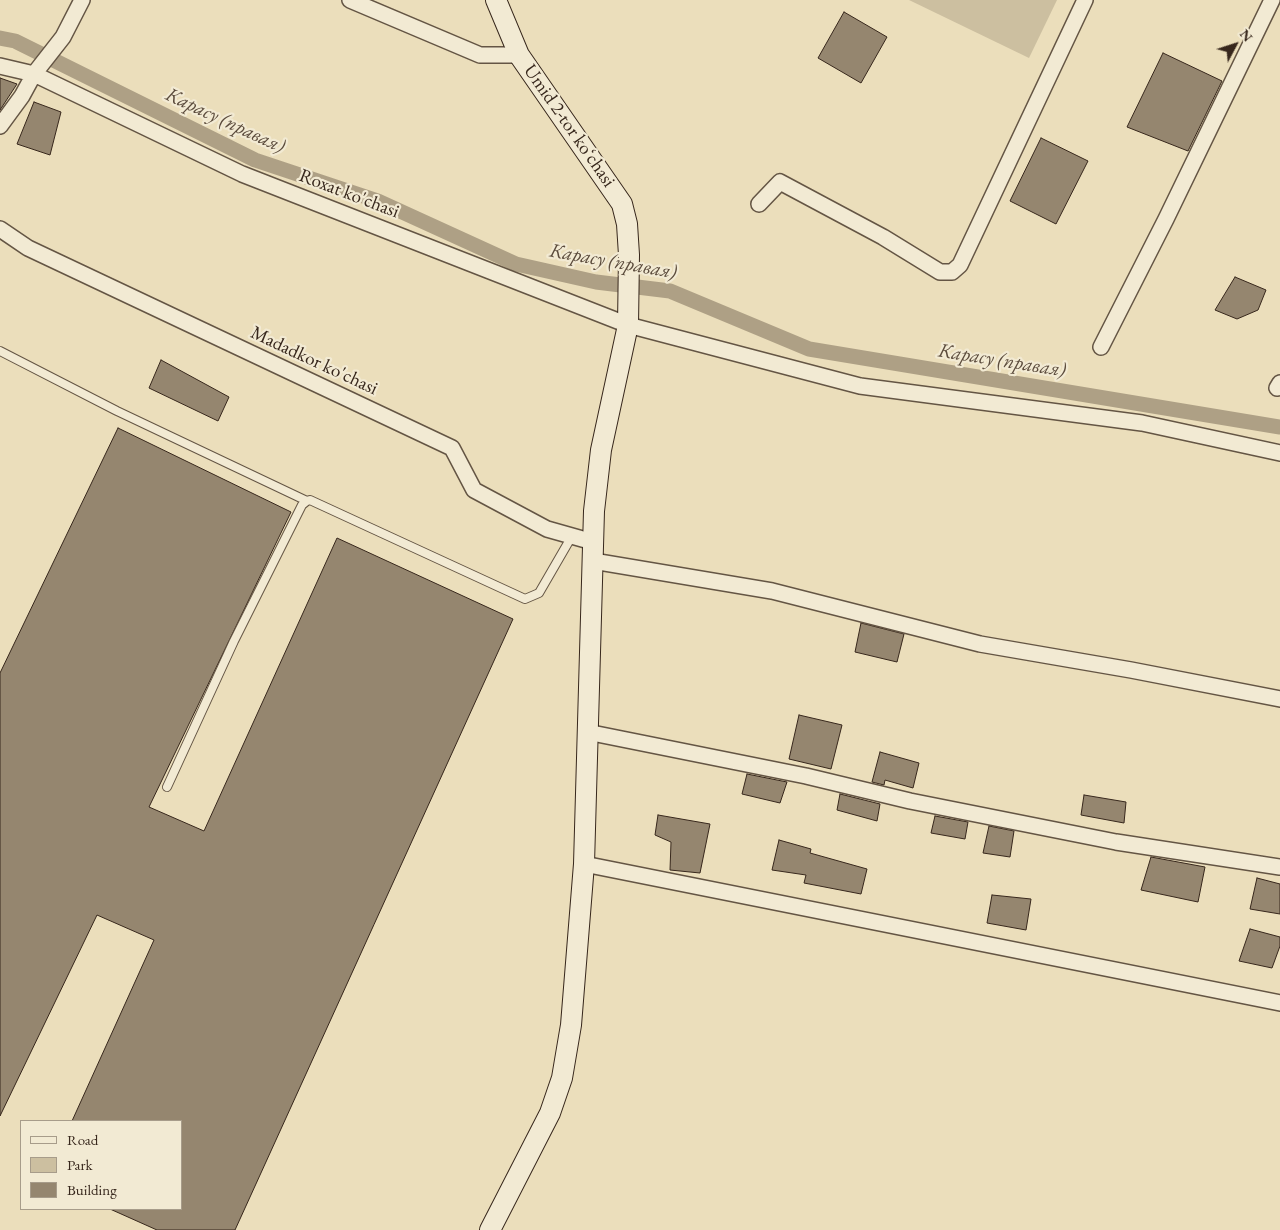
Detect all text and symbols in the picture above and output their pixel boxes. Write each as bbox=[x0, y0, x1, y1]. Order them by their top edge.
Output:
north arrow bbox=[1210, 20, 1260, 70]
text: N bbox=[1236, 25, 1257, 45]
street label: Umid 2-tor koʻchasi bbox=[518, 60, 620, 192]
water label: Карасу (правая) bbox=[162, 83, 288, 159]
street label: Roxat ko'chasi bbox=[296, 164, 402, 224]
water label: Карасу (правая) bbox=[548, 239, 678, 285]
street label: Madadkor ko'chasi bbox=[247, 322, 381, 400]
water label: Карасу (правая) bbox=[937, 339, 1067, 383]
legend bbox=[20, 1120, 182, 1210]
text: Road bbox=[67, 1130, 98, 1149]
text: Park bbox=[67, 1155, 93, 1174]
text: Building bbox=[67, 1180, 117, 1199]

